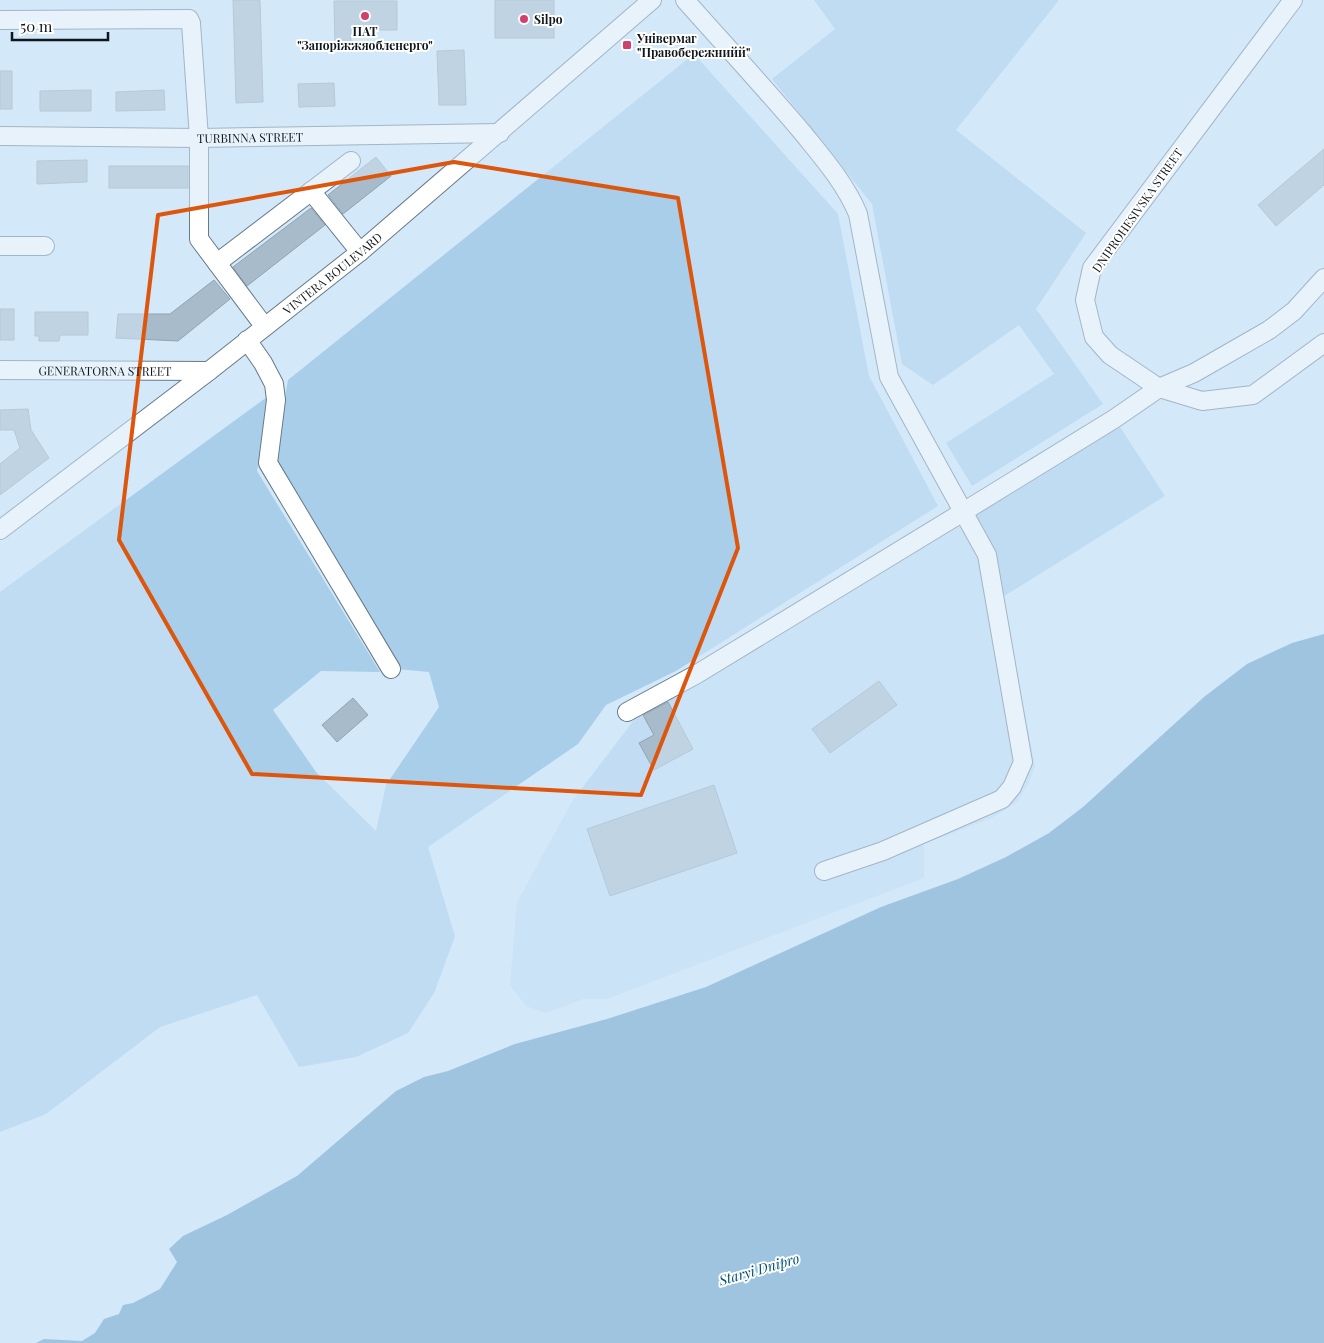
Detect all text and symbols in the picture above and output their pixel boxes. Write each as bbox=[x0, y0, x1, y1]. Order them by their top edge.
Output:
scale bar bbox=[12, 10, 109, 42]
marker: ПАТ "Запоріжжяобленерго" bbox=[359, 10, 371, 22]
place label: Silpo bbox=[534, 11, 563, 27]
marker: Silpo bbox=[518, 13, 530, 25]
text: 50 m bbox=[20, 16, 53, 36]
place label: ПАТ "Запоріжжяобленерго" bbox=[297, 23, 433, 53]
place label: Універмаг "Правобережнийй" bbox=[636, 30, 750, 60]
marker: Універмаг "Правобережнийй" bbox=[621, 39, 633, 51]
street label: TURBINNA STREET bbox=[197, 128, 304, 146]
street label: DNIPROHESIVSKA STREET bbox=[1088, 144, 1186, 275]
street label: VINTERA BOULEVARD bbox=[279, 228, 386, 318]
street label: GENERATORNA STREET bbox=[38, 362, 172, 379]
water label: Staryi Dnipro bbox=[716, 1248, 802, 1290]

